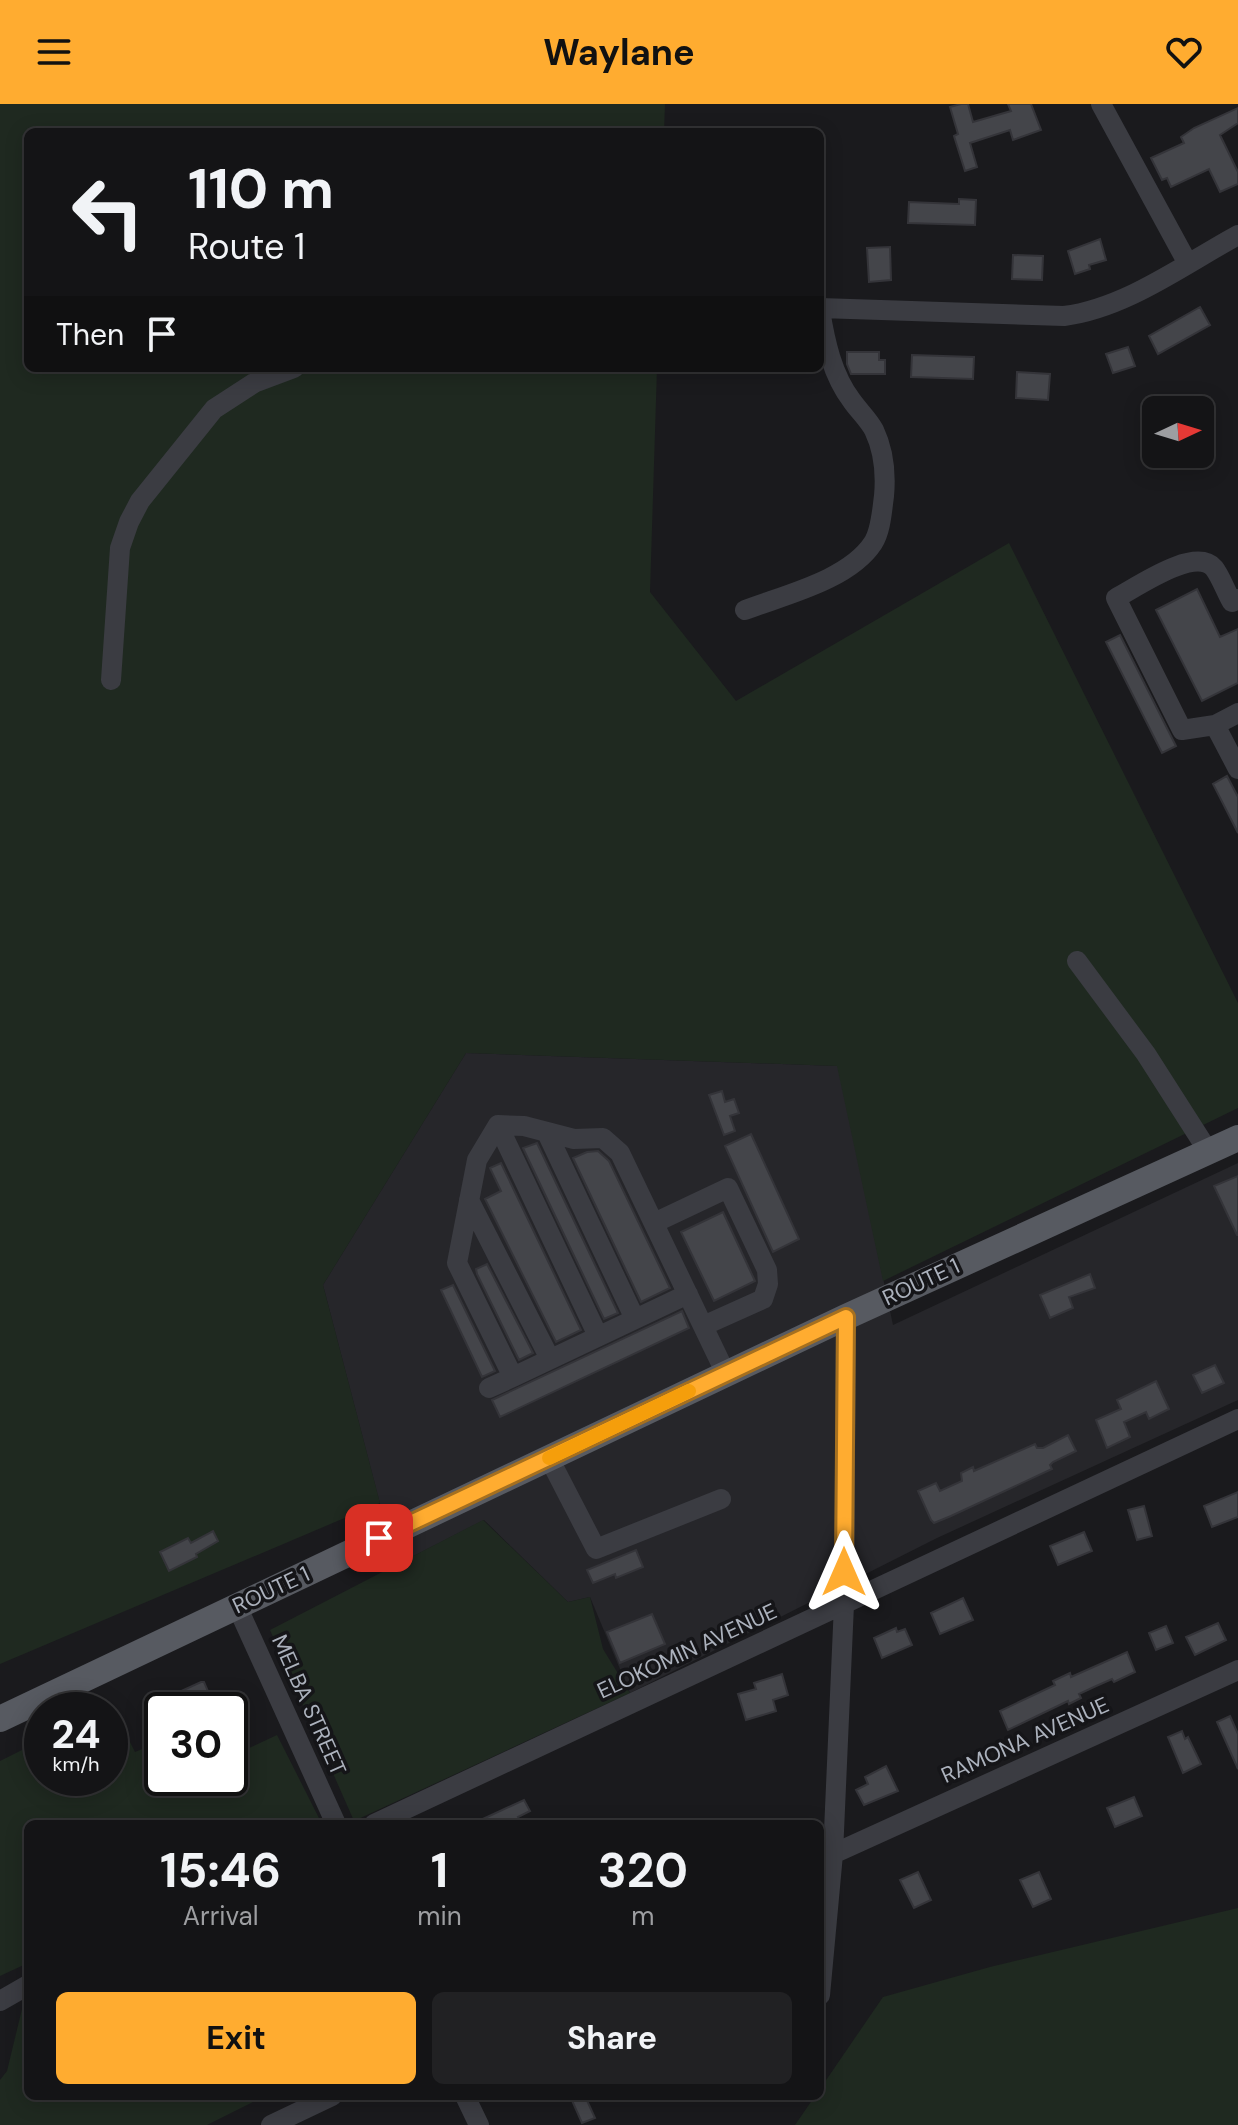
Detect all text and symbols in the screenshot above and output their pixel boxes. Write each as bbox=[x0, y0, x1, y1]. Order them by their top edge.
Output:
text: Waylane bbox=[543, 29, 695, 76]
icon: menu bbox=[32, 30, 76, 74]
icon: heart bbox=[1162, 30, 1206, 74]
text: 110 m bbox=[188, 152, 334, 225]
icon: left bbox=[56, 160, 160, 264]
text: Route 1 bbox=[188, 223, 305, 270]
icon: arrive bbox=[140, 312, 184, 356]
text: Then bbox=[56, 315, 124, 354]
north arrow bbox=[1142, 396, 1214, 468]
map controls bbox=[1142, 396, 1214, 468]
street label: ROUTE 1 bbox=[878, 1252, 964, 1312]
pin bbox=[345, 1504, 413, 1572]
icon: arrive bbox=[357, 1516, 401, 1560]
position arrow bbox=[802, 1530, 886, 1614]
street label: ROUTE 1 bbox=[228, 1560, 314, 1620]
street label: ELOKOMIN AVENUE bbox=[593, 1597, 781, 1705]
street label: MELBA STREET bbox=[265, 1630, 353, 1780]
street label: RAMONA AVENUE bbox=[937, 1690, 1113, 1790]
speed limit sign: 30 bbox=[144, 1692, 248, 1796]
text: 24 bbox=[52, 1708, 100, 1760]
text: km/h bbox=[52, 1751, 100, 1777]
text: 15:46 bbox=[160, 1839, 281, 1902]
text: 1 bbox=[431, 1839, 448, 1902]
text: 320 bbox=[598, 1839, 688, 1902]
text: Arrival bbox=[183, 1899, 259, 1933]
text: min bbox=[417, 1899, 462, 1933]
text: m bbox=[631, 1899, 654, 1933]
button: Exit bbox=[56, 1992, 416, 2084]
button: Share bbox=[432, 1992, 792, 2084]

